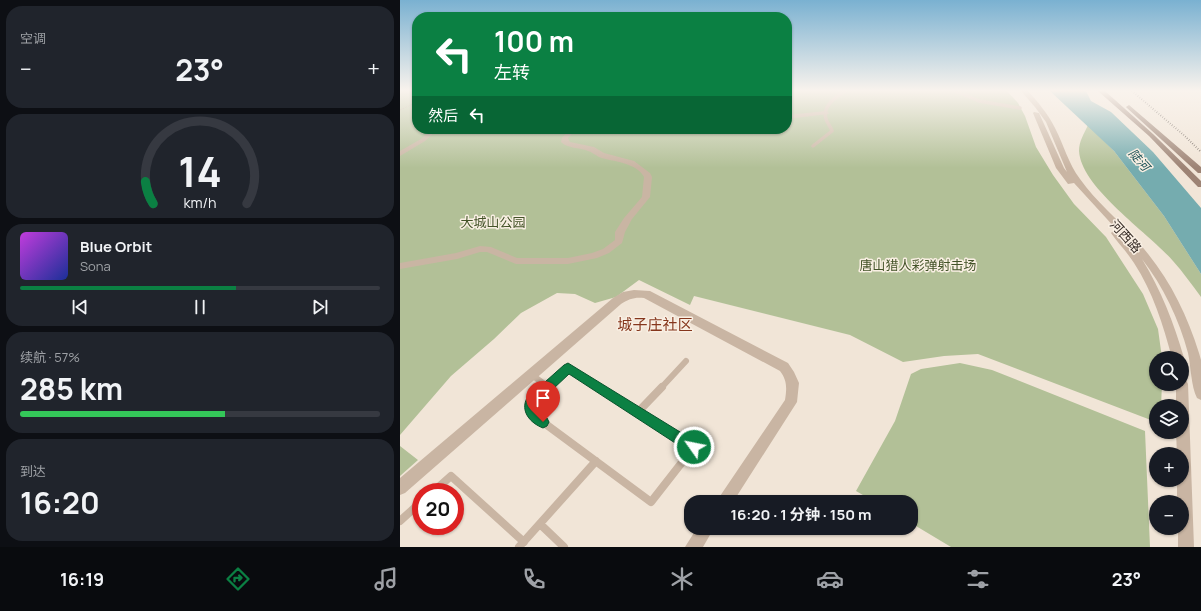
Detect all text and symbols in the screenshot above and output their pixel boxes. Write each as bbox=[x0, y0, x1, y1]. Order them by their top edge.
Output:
text: 100 m bbox=[494, 22, 574, 60]
icon: left bbox=[428, 28, 480, 80]
text: 空调 bbox=[20, 29, 46, 47]
text: 23° bbox=[175, 49, 224, 90]
text: − bbox=[20, 54, 32, 84]
text: + bbox=[367, 54, 380, 84]
text: 左转 bbox=[494, 60, 530, 84]
icon: left bbox=[466, 104, 488, 126]
text: 然后 bbox=[428, 105, 458, 126]
text: 14 bbox=[178, 143, 222, 199]
water label: 陡河 bbox=[1125, 145, 1155, 176]
text: km/h bbox=[183, 192, 217, 211]
park label: 大城山公园 bbox=[460, 213, 526, 231]
street label: 河西路 bbox=[1106, 215, 1146, 257]
text: Blue Orbit bbox=[80, 236, 152, 257]
park label: 唐山猎人彩弹射击场 bbox=[859, 256, 977, 274]
text: Sona bbox=[80, 257, 111, 275]
icon: previous bbox=[69, 296, 91, 318]
icon: pause bbox=[189, 296, 211, 318]
icon: next bbox=[309, 296, 331, 318]
district label: 城子庄社区 bbox=[617, 314, 693, 335]
text: 续航 · 57% bbox=[20, 348, 80, 366]
map controls bbox=[1149, 351, 1189, 535]
button: search bbox=[1149, 351, 1189, 391]
text: 285 km bbox=[20, 368, 123, 409]
pin bbox=[526, 381, 560, 422]
icon: arrive bbox=[532, 387, 554, 409]
button: layers bbox=[1149, 399, 1189, 439]
position arrow bbox=[673, 426, 715, 468]
button: + bbox=[1149, 447, 1189, 487]
text: 到达 bbox=[20, 462, 46, 480]
text: 16:20 bbox=[20, 482, 100, 523]
speed limit sign: 20 bbox=[412, 483, 464, 535]
button: − bbox=[1149, 495, 1189, 535]
text: 16:20 · 1 分钟 · 150 m bbox=[730, 504, 872, 525]
icon: directions bbox=[224, 565, 252, 593]
icon: music bbox=[372, 565, 400, 593]
icon: phone bbox=[520, 565, 548, 593]
icon: climate bbox=[668, 565, 696, 593]
icon: car bbox=[816, 565, 844, 593]
icon: filters bbox=[964, 565, 992, 593]
text: 16:19 bbox=[60, 567, 104, 591]
text: 23° bbox=[1112, 567, 1141, 591]

